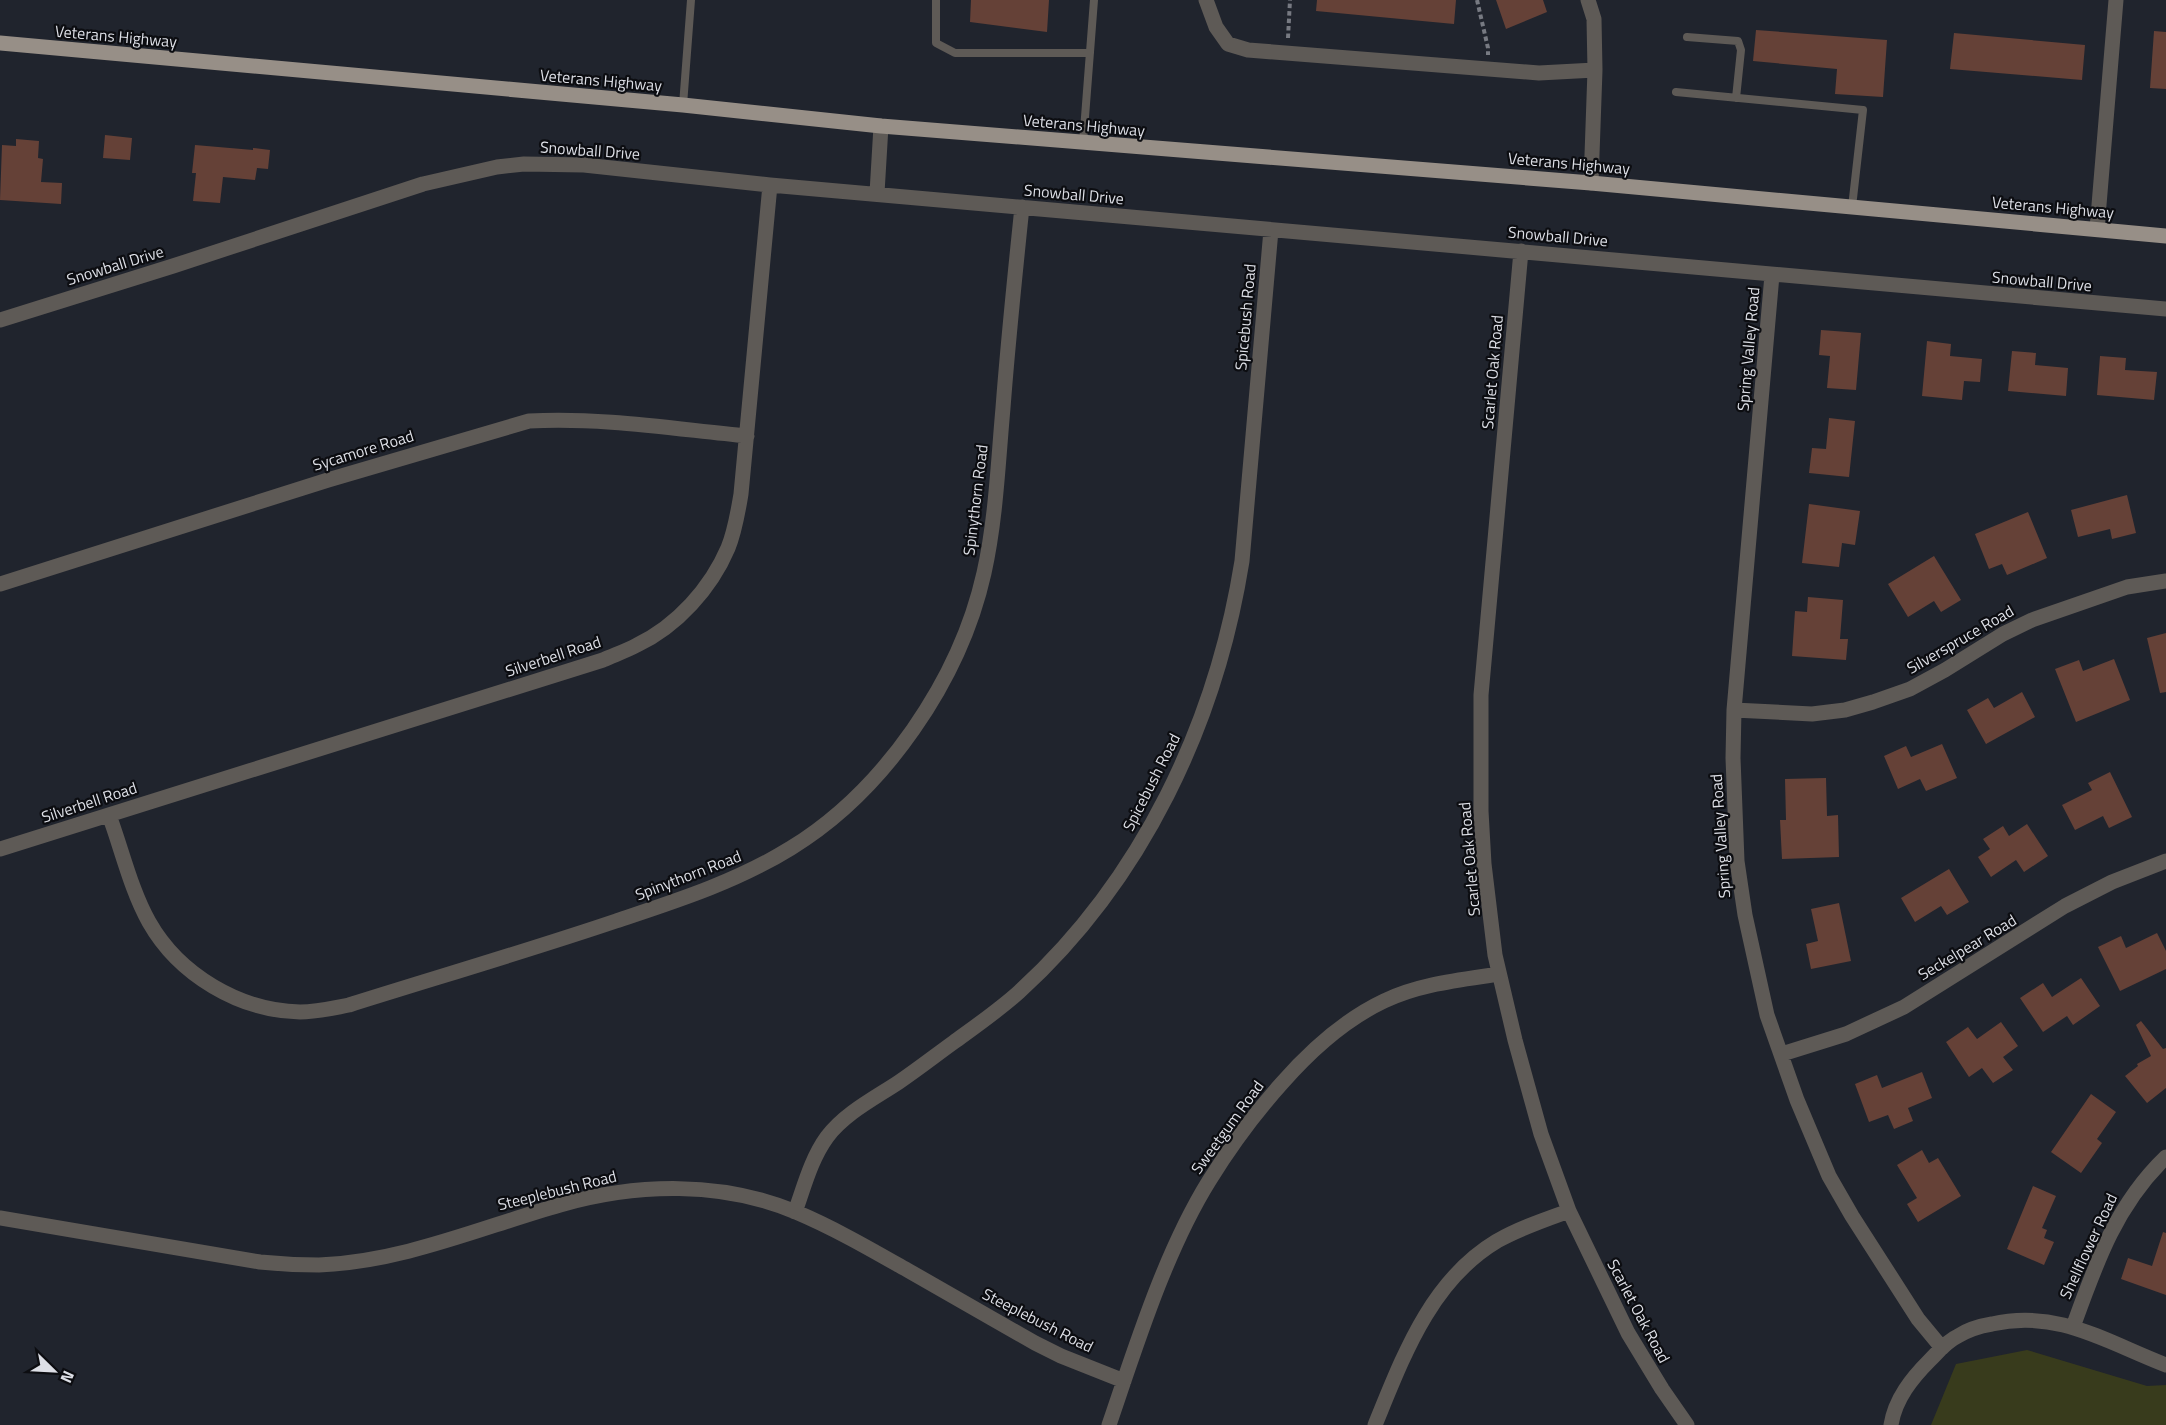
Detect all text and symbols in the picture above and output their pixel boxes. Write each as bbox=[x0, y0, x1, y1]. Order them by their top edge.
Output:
street label: Veterans Highway bbox=[54, 19, 178, 53]
street label: Veterans Highway bbox=[539, 63, 663, 97]
street label: Veterans Highway bbox=[1022, 108, 1146, 142]
street label: Snowball Drive bbox=[539, 135, 641, 165]
street label: Veterans Highway bbox=[1507, 146, 1631, 180]
street label: Snowball Drive bbox=[1023, 178, 1125, 210]
street label: Veterans Highway bbox=[1991, 190, 2115, 224]
street label: Snowball Drive bbox=[1507, 220, 1609, 252]
street label: Snowball Drive bbox=[64, 239, 166, 291]
street label: Spicebush Road bbox=[1228, 263, 1262, 371]
street label: Snowball Drive bbox=[1991, 265, 2093, 297]
street label: Spring Valley Road bbox=[1731, 286, 1765, 412]
street label: Scarlet Oak Road bbox=[1475, 314, 1509, 430]
street label: Sycamore Road bbox=[310, 423, 416, 477]
street label: Spinythorn Road bbox=[956, 443, 994, 557]
street label: Silverspruce Road bbox=[1902, 599, 2018, 679]
street label: Silverbell Road bbox=[502, 629, 604, 683]
street label: Spicebush Road bbox=[1116, 729, 1186, 835]
street label: Spring Valley Road bbox=[1704, 773, 1736, 899]
street label: Silverbell Road bbox=[38, 775, 140, 829]
street label: Scarlet Oak Road bbox=[1452, 801, 1486, 917]
street label: Spinythorn Road bbox=[632, 844, 744, 906]
street label: Seckelpear Road bbox=[1913, 908, 2021, 986]
street label: Sweetgum Road bbox=[1185, 1075, 1269, 1179]
street label: Steeplebush Road bbox=[495, 1164, 619, 1216]
street label: Shellflower Road bbox=[2053, 1189, 2123, 1303]
street label: Scarlet Oak Road bbox=[1602, 1255, 1676, 1367]
street label: Steeplebush Road bbox=[978, 1282, 1098, 1358]
north arrow bbox=[24, 1341, 84, 1401]
text: N bbox=[54, 1367, 81, 1387]

